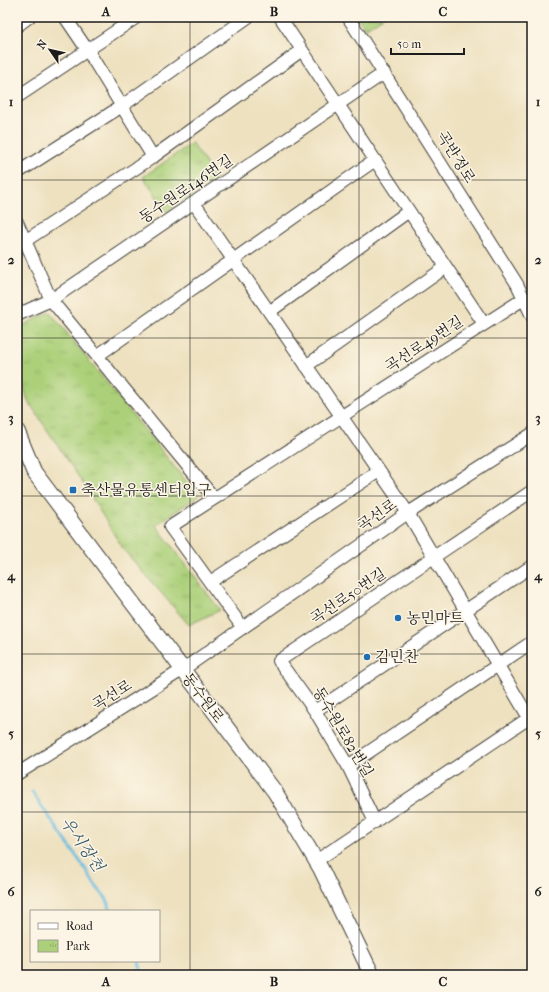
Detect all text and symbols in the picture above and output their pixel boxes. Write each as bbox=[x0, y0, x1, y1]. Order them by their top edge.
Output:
text: A bbox=[101, 4, 111, 19]
text: B bbox=[270, 4, 279, 19]
text: C bbox=[439, 4, 448, 19]
north arrow bbox=[30, 30, 70, 70]
scale bar bbox=[391, 30, 464, 56]
text: N bbox=[34, 37, 50, 52]
text: 50 m bbox=[397, 37, 421, 51]
text: 1 bbox=[9, 94, 14, 109]
text: 1 bbox=[536, 94, 541, 109]
street label: 곡반정로 bbox=[433, 128, 479, 187]
street label: 동수원로146번길 bbox=[136, 151, 236, 227]
text: 2 bbox=[8, 252, 15, 267]
text: 2 bbox=[535, 252, 542, 267]
street label: 곡선로49번길 bbox=[382, 312, 466, 376]
text: 3 bbox=[8, 410, 14, 426]
text: 3 bbox=[535, 410, 541, 426]
place label: 축산물유통센터입구 bbox=[81, 481, 212, 499]
marker: 축산물유통센터입구 bbox=[68, 485, 78, 495]
street label: 곡선로 bbox=[354, 495, 400, 535]
street label: 곡선로50번길 bbox=[307, 564, 389, 628]
text: 4 bbox=[6, 568, 16, 584]
text: 4 bbox=[533, 568, 543, 584]
place label: 농민마트 bbox=[406, 609, 464, 627]
marker: 농민마트 bbox=[393, 613, 403, 623]
place label: 김민찬 bbox=[375, 648, 419, 666]
marker: 김민찬 bbox=[362, 652, 372, 662]
street label: 동수원로 bbox=[178, 669, 228, 727]
street label: 곡선로 bbox=[89, 676, 136, 714]
street label: 동수원로82번길 bbox=[309, 684, 377, 780]
text: 5 bbox=[8, 726, 14, 741]
text: 5 bbox=[535, 726, 541, 741]
water label: 우시장천 bbox=[57, 814, 109, 876]
text: 6 bbox=[7, 884, 15, 899]
text: 6 bbox=[534, 884, 542, 899]
legend bbox=[30, 910, 160, 962]
text: Road bbox=[66, 919, 93, 933]
text: Park bbox=[66, 939, 91, 953]
text: A bbox=[101, 974, 111, 989]
text: B bbox=[270, 974, 279, 989]
text: C bbox=[439, 974, 448, 989]

